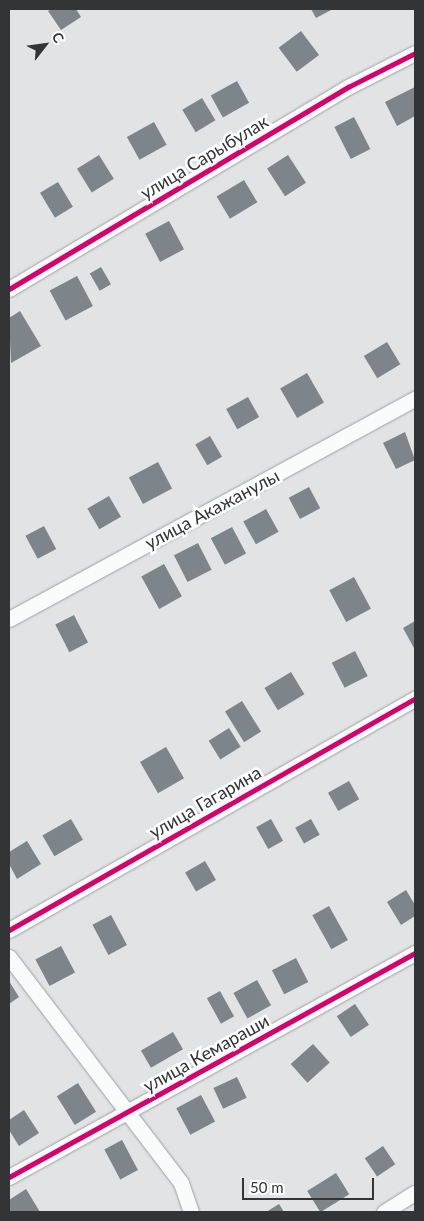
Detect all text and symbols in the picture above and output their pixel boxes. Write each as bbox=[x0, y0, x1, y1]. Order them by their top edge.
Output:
north arrow bbox=[20, 20, 70, 70]
text: С bbox=[49, 29, 68, 46]
street label: улица Сарыбулак bbox=[136, 110, 272, 204]
street label: улица Акажанулы bbox=[141, 464, 283, 554]
street label: улица Гагарина bbox=[145, 761, 265, 843]
street label: улица Кемараши bbox=[139, 1009, 273, 1097]
scale bar bbox=[244, 1168, 376, 1200]
text: 50 m bbox=[250, 1178, 284, 1196]

